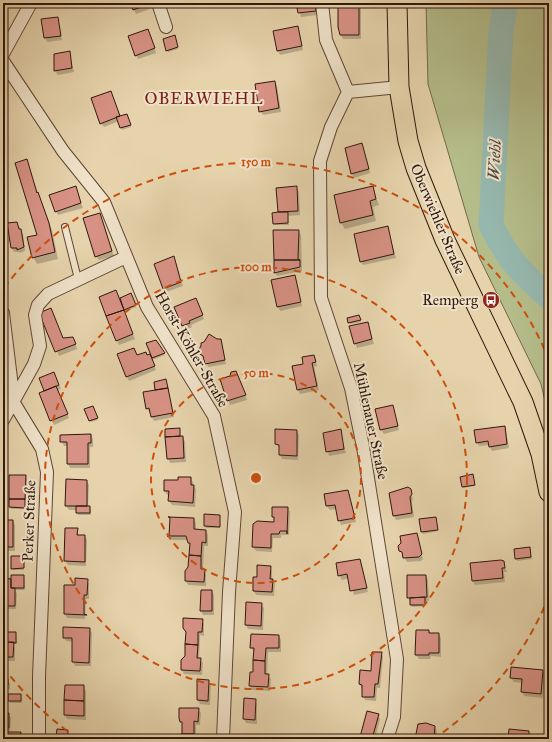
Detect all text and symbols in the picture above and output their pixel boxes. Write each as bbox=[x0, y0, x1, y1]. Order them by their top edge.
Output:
district label: OBERWIEHL bbox=[144, 88, 264, 109]
water label: Wiehl bbox=[484, 138, 505, 180]
text: 150 m bbox=[241, 155, 272, 169]
street label: Oberwiehler Straße bbox=[407, 161, 469, 277]
text: 100 m bbox=[240, 260, 273, 274]
street label: Horst-Köhler-Straße bbox=[151, 288, 233, 410]
bus stop icon: Remperg bbox=[481, 290, 501, 310]
place label: Remperg bbox=[422, 291, 479, 309]
street label: Mühlenauer Straße bbox=[350, 361, 392, 481]
text: 50 m bbox=[243, 366, 270, 380]
centre of rings bbox=[249, 471, 263, 485]
street label: Perker Straße bbox=[19, 480, 39, 562]

